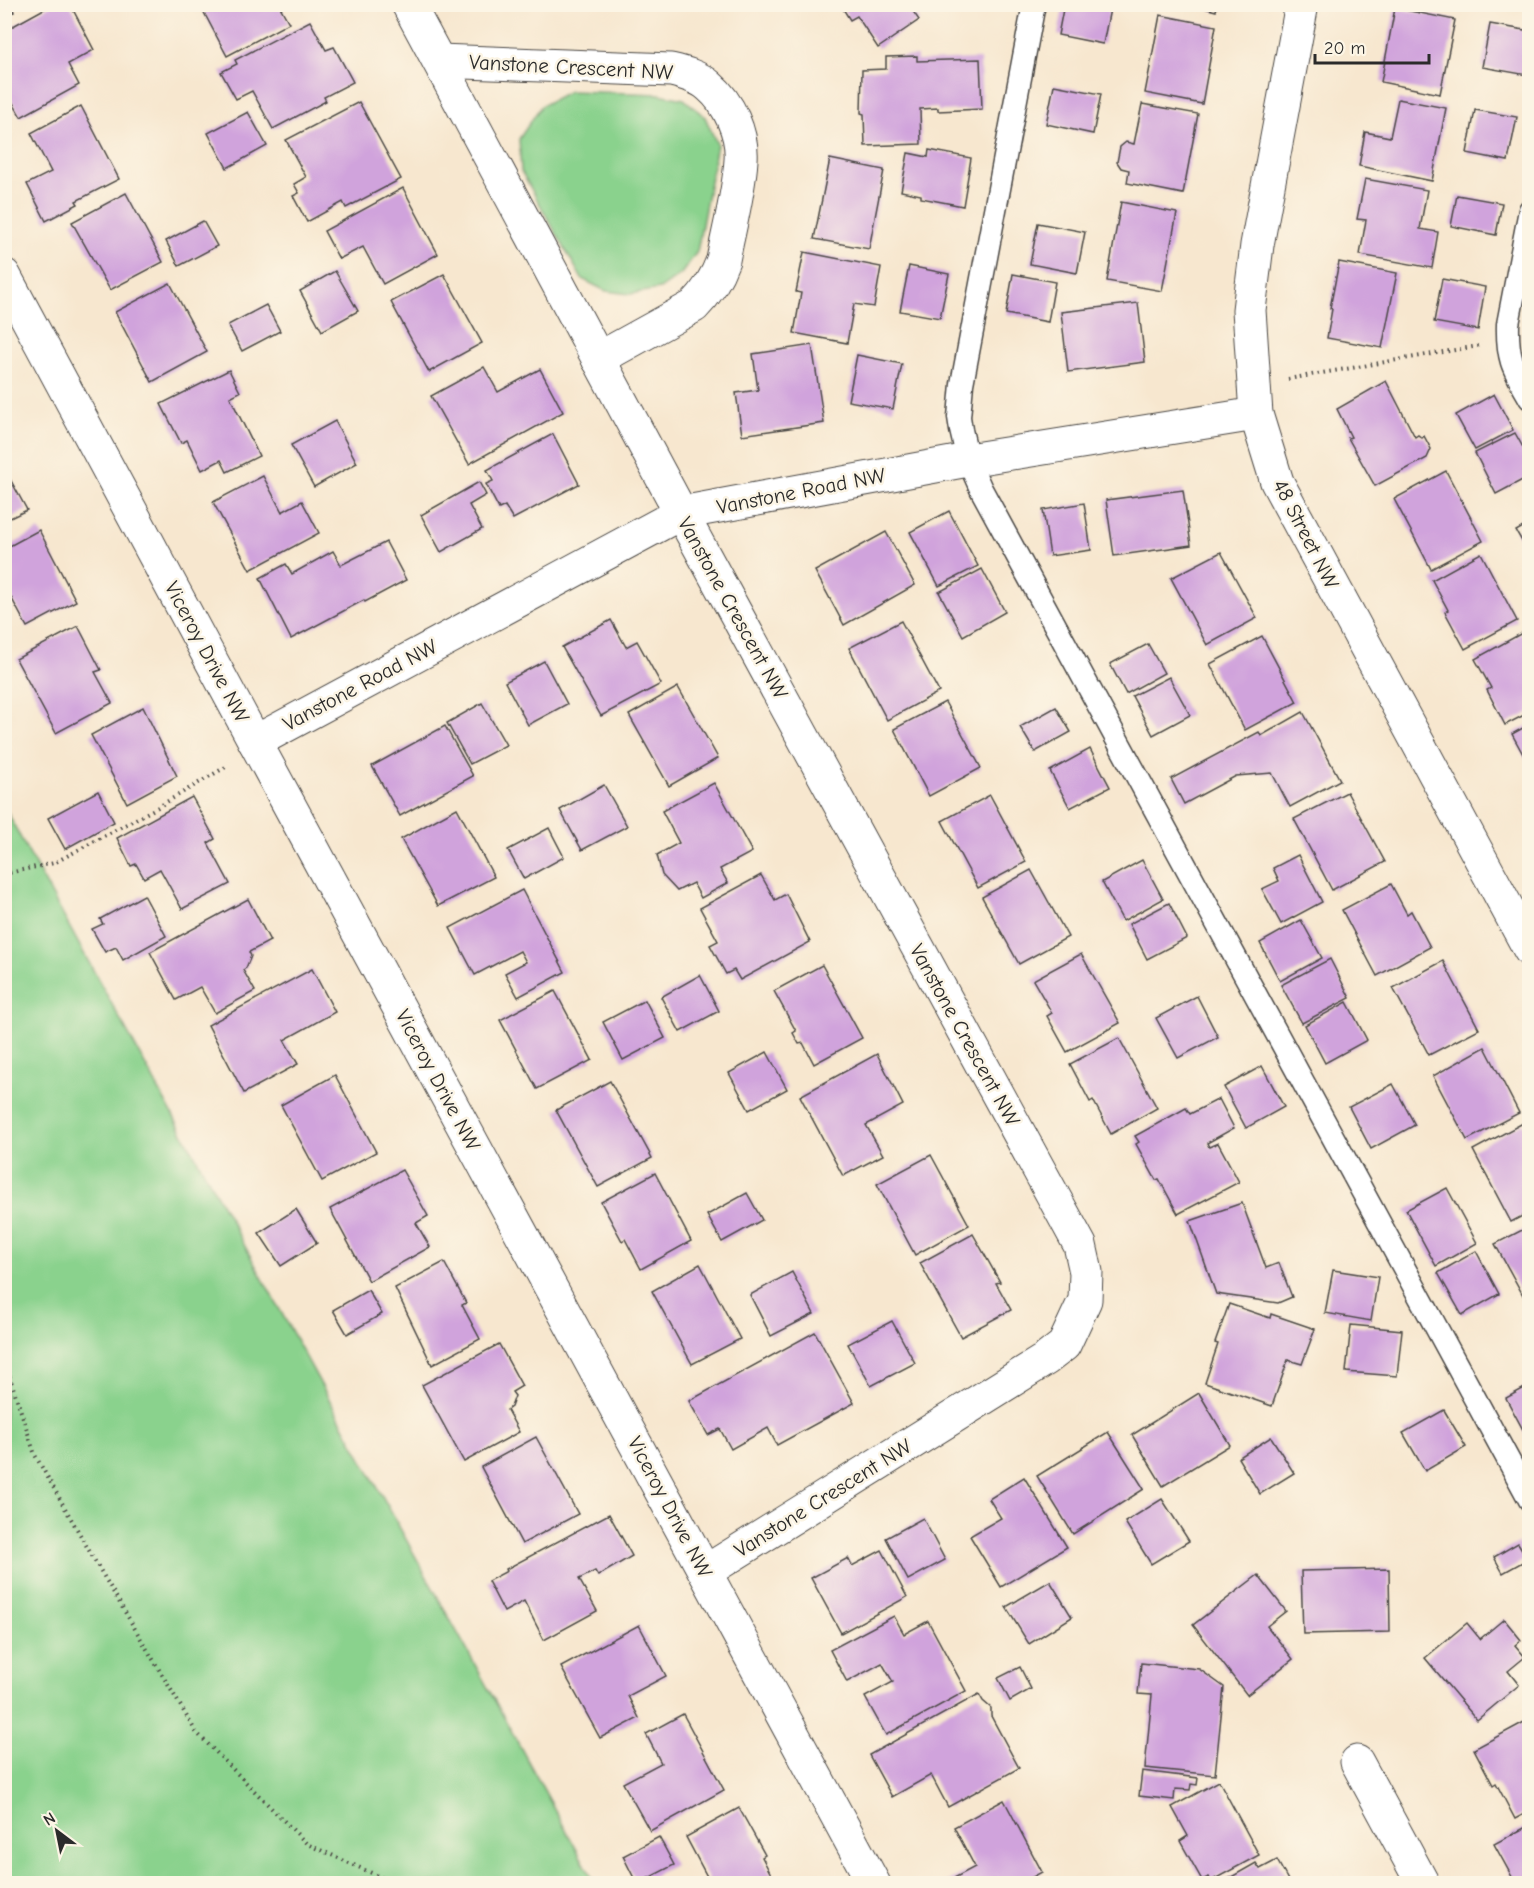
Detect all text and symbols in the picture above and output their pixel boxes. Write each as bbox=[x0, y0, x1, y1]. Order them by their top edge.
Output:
scale bar bbox=[1315, 27, 1429, 65]
text: 20 m bbox=[1324, 38, 1365, 59]
street label: Vanstone Crescent NW bbox=[468, 50, 674, 84]
street label: Vanstone Road NW bbox=[715, 463, 888, 519]
street label: 48 Street NW bbox=[1268, 475, 1344, 593]
street label: Vanstone Crescent NW bbox=[673, 513, 793, 704]
street label: Viceroy Drive NW bbox=[160, 577, 255, 727]
street label: Vanstone Road NW bbox=[279, 634, 442, 736]
street label: Vanstone Crescent NW bbox=[905, 940, 1025, 1131]
street label: Viceroy Drive NW bbox=[391, 1005, 486, 1155]
street label: Viceroy Drive NW bbox=[623, 1432, 718, 1582]
street label: Vanstone Crescent NW bbox=[730, 1433, 917, 1562]
north arrow bbox=[27, 1801, 87, 1861]
text: N bbox=[40, 1809, 59, 1830]

